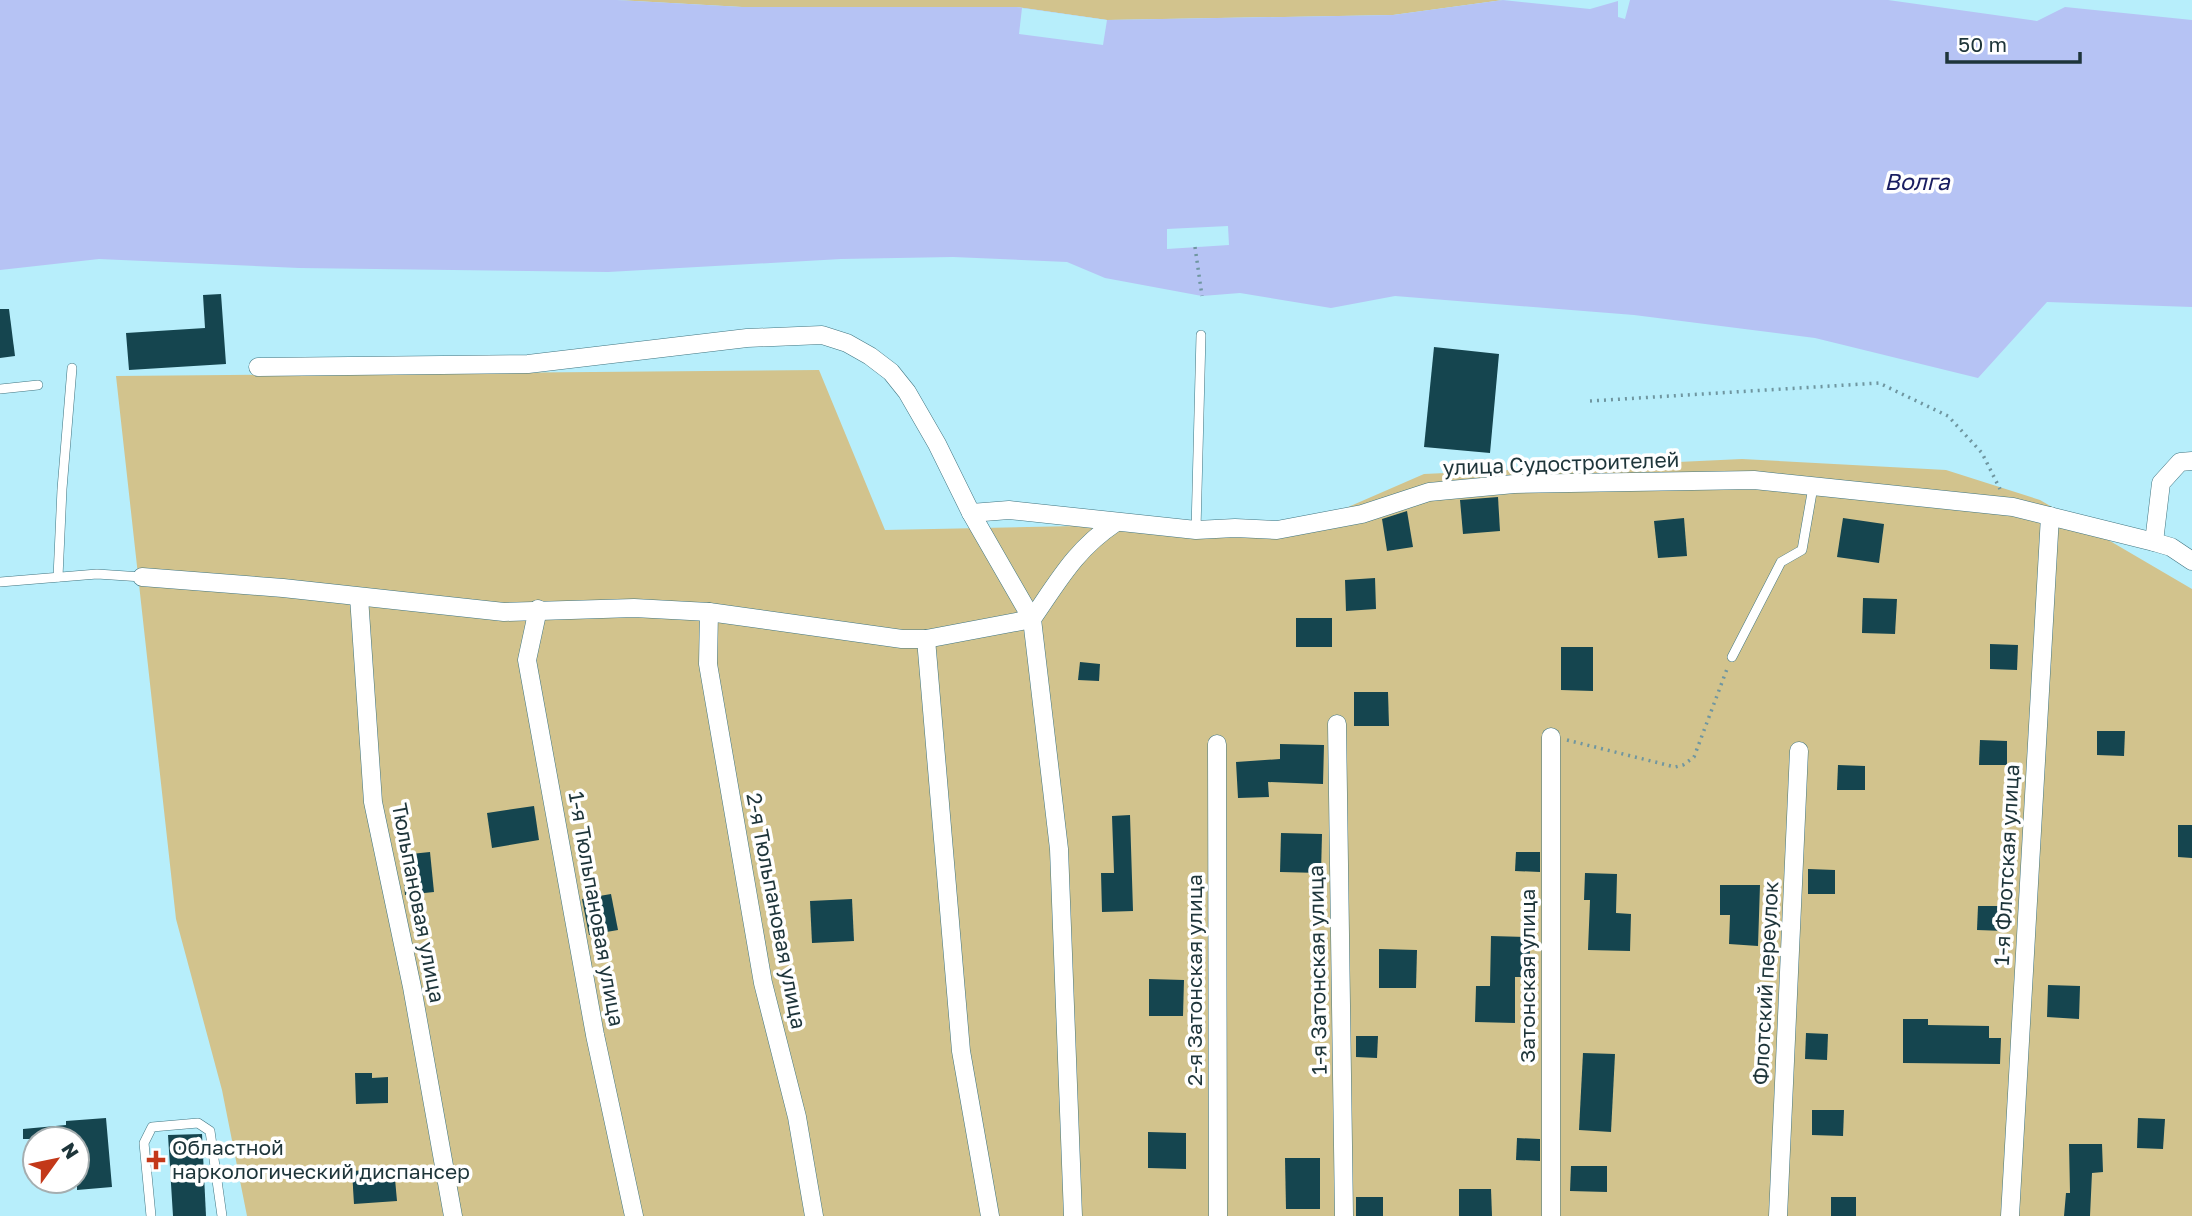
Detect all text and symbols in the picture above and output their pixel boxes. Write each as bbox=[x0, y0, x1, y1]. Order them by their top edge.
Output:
scale bar bbox=[1947, 21, 2080, 65]
text: 50 m bbox=[1958, 31, 2007, 57]
water label: Волга bbox=[1884, 167, 1951, 195]
street label: улица Судостроителей bbox=[1442, 446, 1680, 480]
street label: 1-я Флотская улица bbox=[1988, 764, 2024, 966]
street label: 1-я Тюльпановая улица bbox=[563, 789, 630, 1028]
street label: 2-я Тюльпановая улица bbox=[741, 790, 813, 1031]
street label: Тюльпановая улица bbox=[387, 801, 451, 1005]
street label: 1-я Затонская улица bbox=[1302, 865, 1332, 1075]
street label: 2-я Затонская улица bbox=[1181, 874, 1207, 1086]
street label: Флотский переулок bbox=[1747, 880, 1783, 1086]
street label: Затонская улица bbox=[1514, 889, 1540, 1063]
north arrow bbox=[21, 1125, 91, 1195]
place label: Областной наркологический диспансер bbox=[172, 1134, 470, 1184]
text: N bbox=[57, 1138, 84, 1163]
marker: Областной наркологический диспансер bbox=[146, 1150, 166, 1170]

